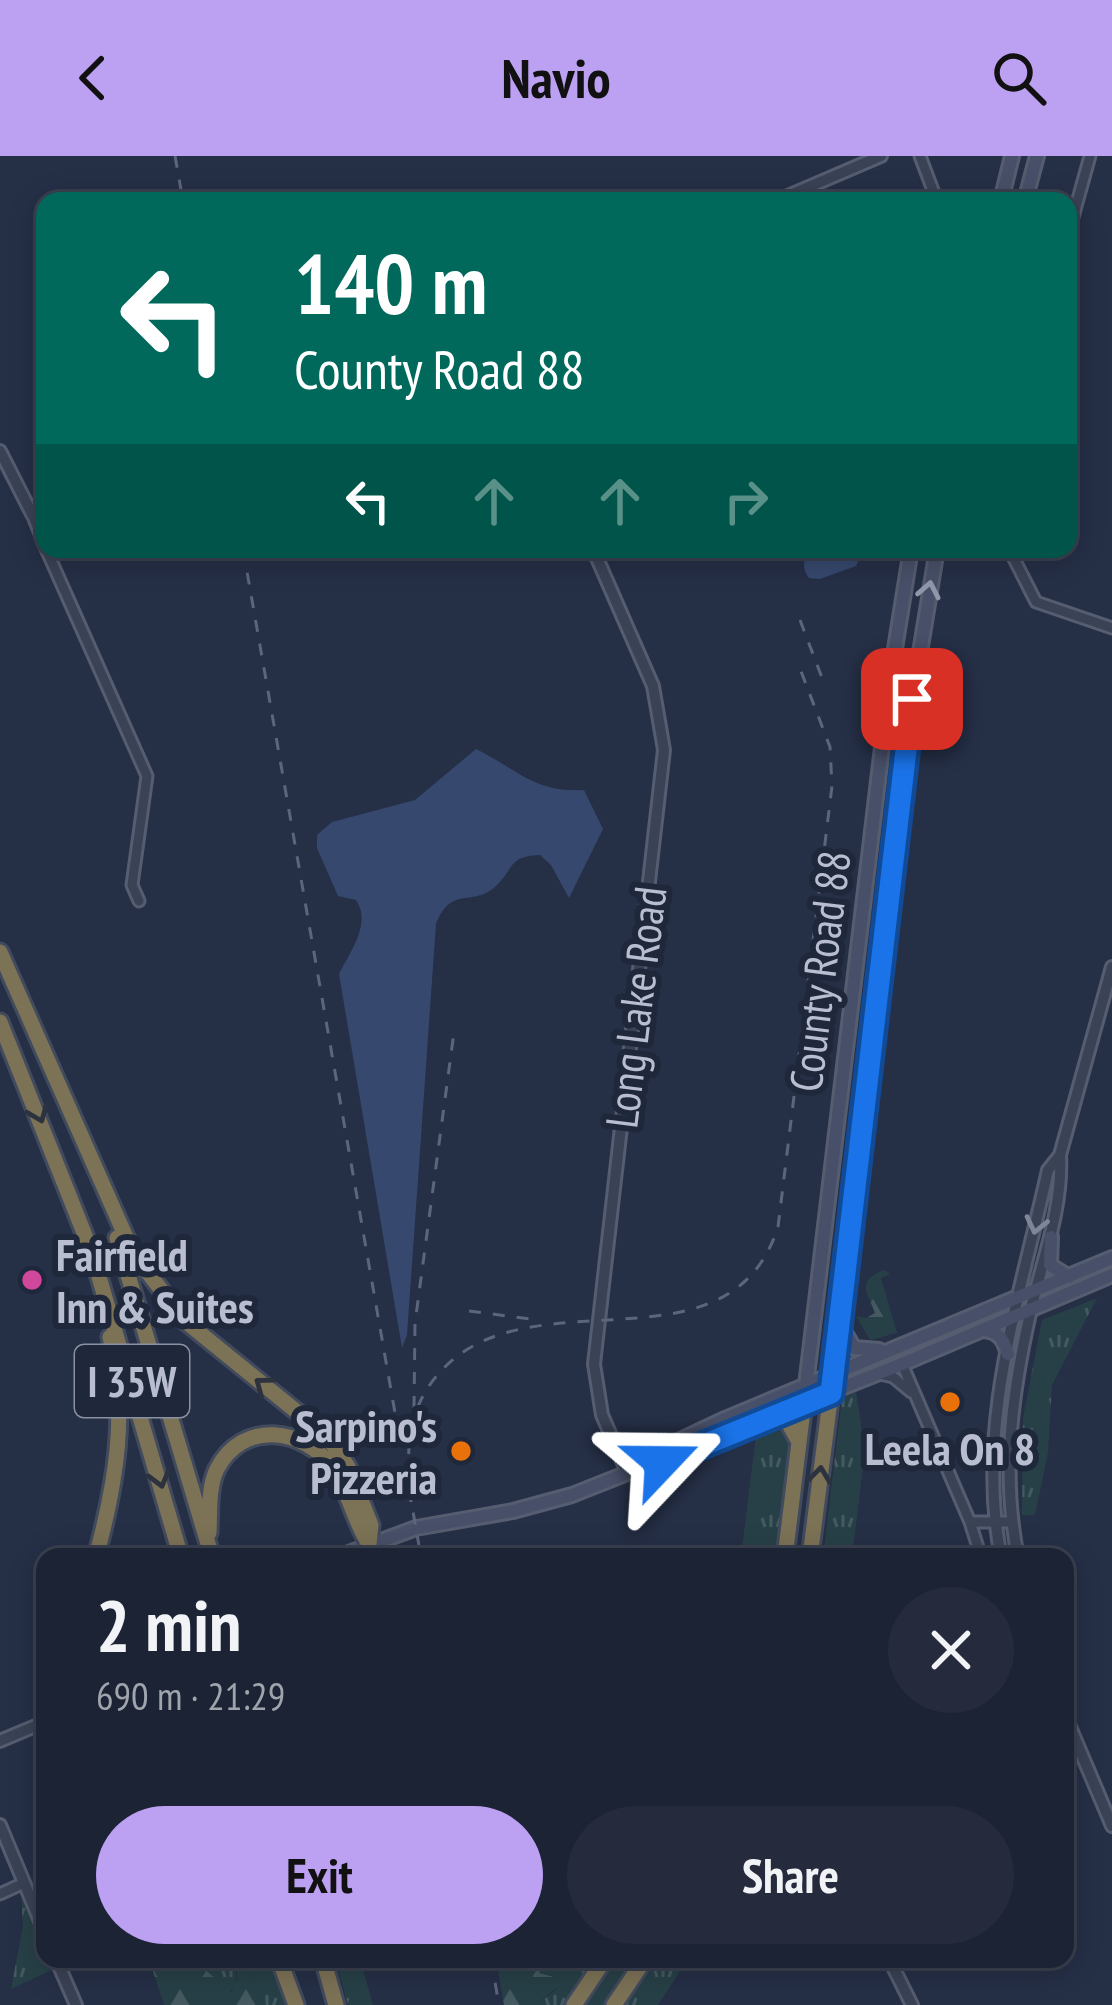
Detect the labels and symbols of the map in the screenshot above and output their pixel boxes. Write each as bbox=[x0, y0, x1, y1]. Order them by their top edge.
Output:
one-way arrow bbox=[915, 581, 941, 601]
pin bbox=[861, 648, 963, 750]
street label: County Road 88 bbox=[775, 847, 863, 1095]
street label: Long Lake Road bbox=[591, 883, 679, 1131]
one-way arrow bbox=[25, 1102, 49, 1123]
one-way arrow bbox=[1024, 1215, 1049, 1235]
place label: Fairfield Inn & Suites bbox=[56, 1225, 254, 1335]
marker: Fairfield Inn & Suites bbox=[19, 1267, 45, 1293]
road number: I 35W bbox=[75, 1345, 189, 1417]
one-way arrow bbox=[255, 1378, 277, 1399]
marker: Leela On 8 bbox=[937, 1389, 963, 1415]
place label: Sarpino's Pizzeria bbox=[295, 1396, 437, 1506]
position arrow bbox=[599, 1399, 725, 1525]
place label: Leela On 8 bbox=[865, 1419, 1035, 1477]
marker: Sarpino's Pizzeria bbox=[448, 1438, 474, 1464]
one-way arrow bbox=[807, 1465, 833, 1485]
one-way arrow bbox=[145, 1468, 170, 1489]

